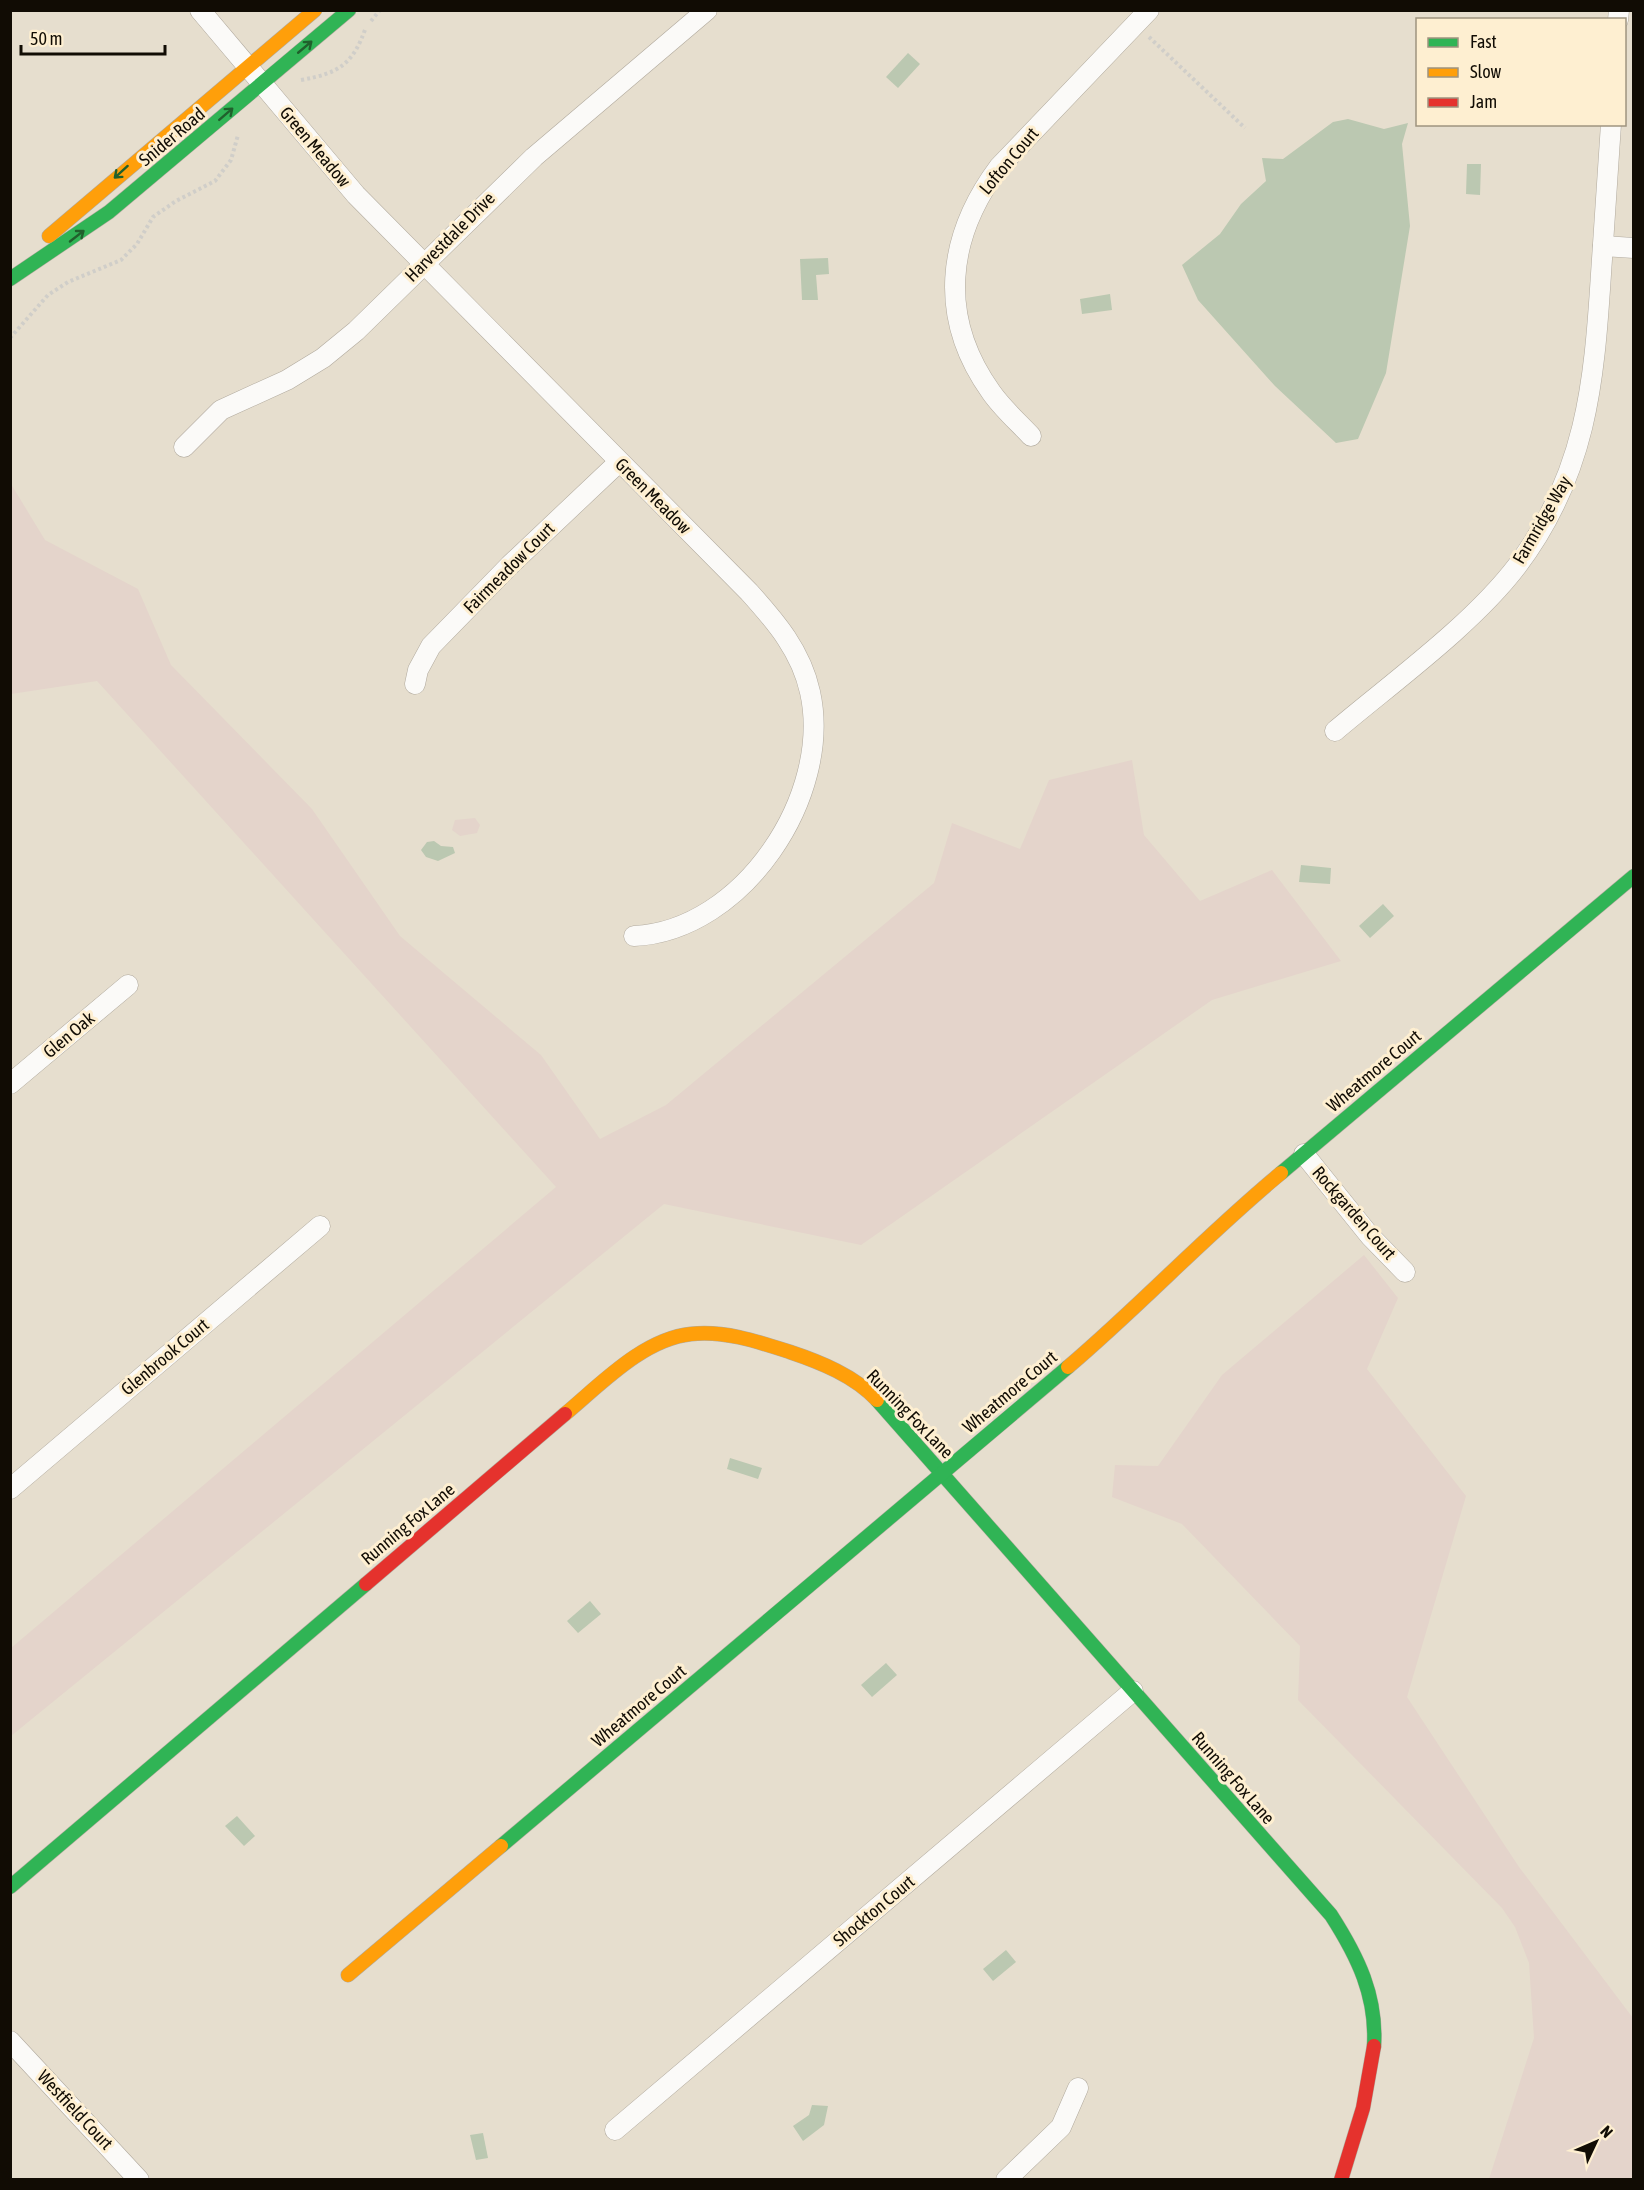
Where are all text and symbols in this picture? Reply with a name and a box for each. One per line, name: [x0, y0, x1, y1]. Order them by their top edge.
scale bar: [21, 18, 165, 56]
legend: [1416, 18, 1626, 126]
text: 50 m: [30, 28, 62, 49]
text: Fast: [1470, 31, 1497, 52]
one-way arrow: [297, 40, 312, 54]
text: Slow: [1470, 61, 1501, 82]
text: Jam: [1470, 91, 1497, 112]
street label: Green Meadow: [276, 102, 355, 191]
street label: Snider Road: [135, 103, 209, 170]
one-way arrow: [219, 107, 234, 121]
street label: Lofton Court: [975, 123, 1043, 198]
one-way arrow: [114, 165, 129, 179]
street label: Harvestdale Drive: [401, 188, 499, 286]
one-way arrow: [69, 230, 85, 243]
street label: Green Meadow: [611, 453, 696, 538]
street label: Farmridge Way: [1508, 472, 1575, 567]
street label: Fairmeadow Court: [459, 518, 558, 617]
street label: Glen Oak: [39, 1007, 99, 1062]
street label: Wheatmore Court: [1322, 1025, 1425, 1116]
street label: Rockgarden Court: [1308, 1162, 1401, 1264]
street label: Glenbrook Court: [117, 1314, 213, 1399]
street label: Wheatmore Court: [958, 1346, 1061, 1437]
street label: Running Fox Lane: [863, 1365, 958, 1462]
street label: Running Fox Lane: [357, 1478, 459, 1569]
street label: Wheatmore Court: [587, 1660, 690, 1751]
street label: Running Fox Lane: [1188, 1727, 1279, 1828]
street label: Shockton Court: [829, 1871, 919, 1951]
street label: Westfield Court: [33, 2066, 117, 2154]
north arrow: [1566, 2112, 1626, 2172]
text: N: [1597, 2122, 1617, 2141]

